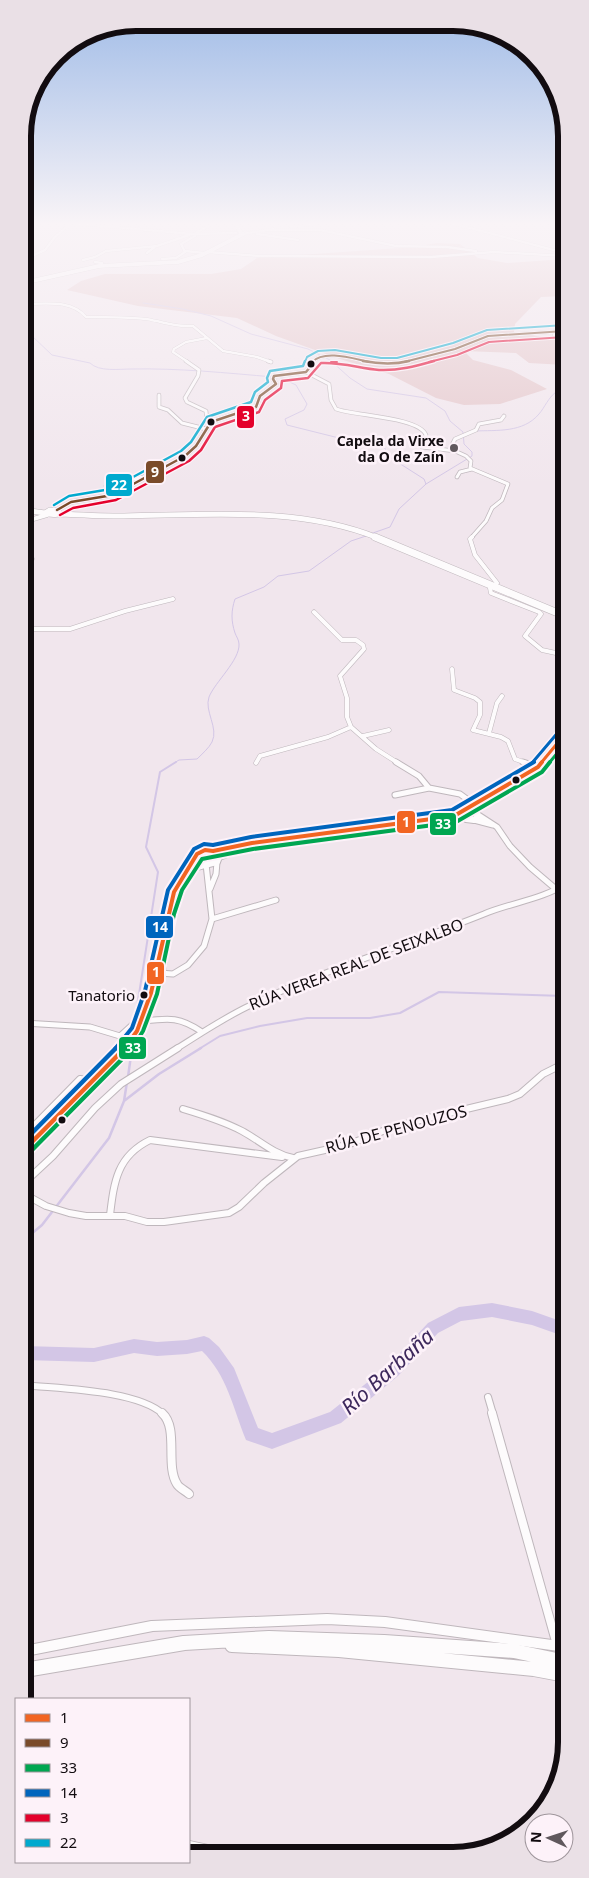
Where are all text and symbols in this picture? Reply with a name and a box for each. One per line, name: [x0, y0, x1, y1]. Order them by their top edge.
unlabelled marker: [306, 359, 316, 369]
line badge: 3: [236, 405, 255, 429]
text: 3: [242, 406, 250, 425]
unlabelled marker: [206, 417, 216, 427]
place label: Capela da Virxe da O de Zaín: [337, 431, 444, 466]
marker: Capela da Virxe da O de Zaín: [448, 442, 460, 454]
unlabelled marker: [177, 453, 187, 463]
line badge: 9: [145, 460, 165, 484]
text: 9: [151, 462, 159, 481]
line badge: 22: [105, 473, 133, 497]
text: 22: [111, 475, 127, 494]
unlabelled marker: [511, 775, 521, 785]
line badge: 1: [396, 810, 416, 834]
text: 1: [402, 812, 410, 831]
line badge: 33: [429, 812, 457, 836]
text: 33: [435, 814, 451, 833]
street label: RÚA VEREA REAL DE SEIXALBO: [246, 913, 466, 1015]
line badge: 14: [145, 915, 174, 939]
text: 14: [152, 917, 168, 936]
line badge: 1: [146, 961, 165, 985]
text: 1: [152, 962, 160, 981]
place label: Tanatorio: [68, 985, 135, 1005]
marker: Tanatorio: [139, 990, 149, 1000]
line badge: 33: [118, 1036, 147, 1060]
text: 33: [125, 1038, 141, 1057]
street label: RÚA DE PENOUZOS: [323, 1099, 469, 1158]
unlabelled marker: [57, 1115, 67, 1125]
water label: Río Barbaña: [335, 1322, 439, 1420]
legend: [15, 1698, 190, 1863]
text: 1: [60, 1707, 69, 1727]
text: 9: [60, 1732, 69, 1752]
text: 33: [60, 1757, 77, 1777]
text: 14: [60, 1782, 78, 1802]
text: 3: [60, 1807, 69, 1827]
north arrow: [524, 1813, 574, 1863]
text: N: [526, 1831, 545, 1843]
text: 22: [60, 1832, 77, 1852]

